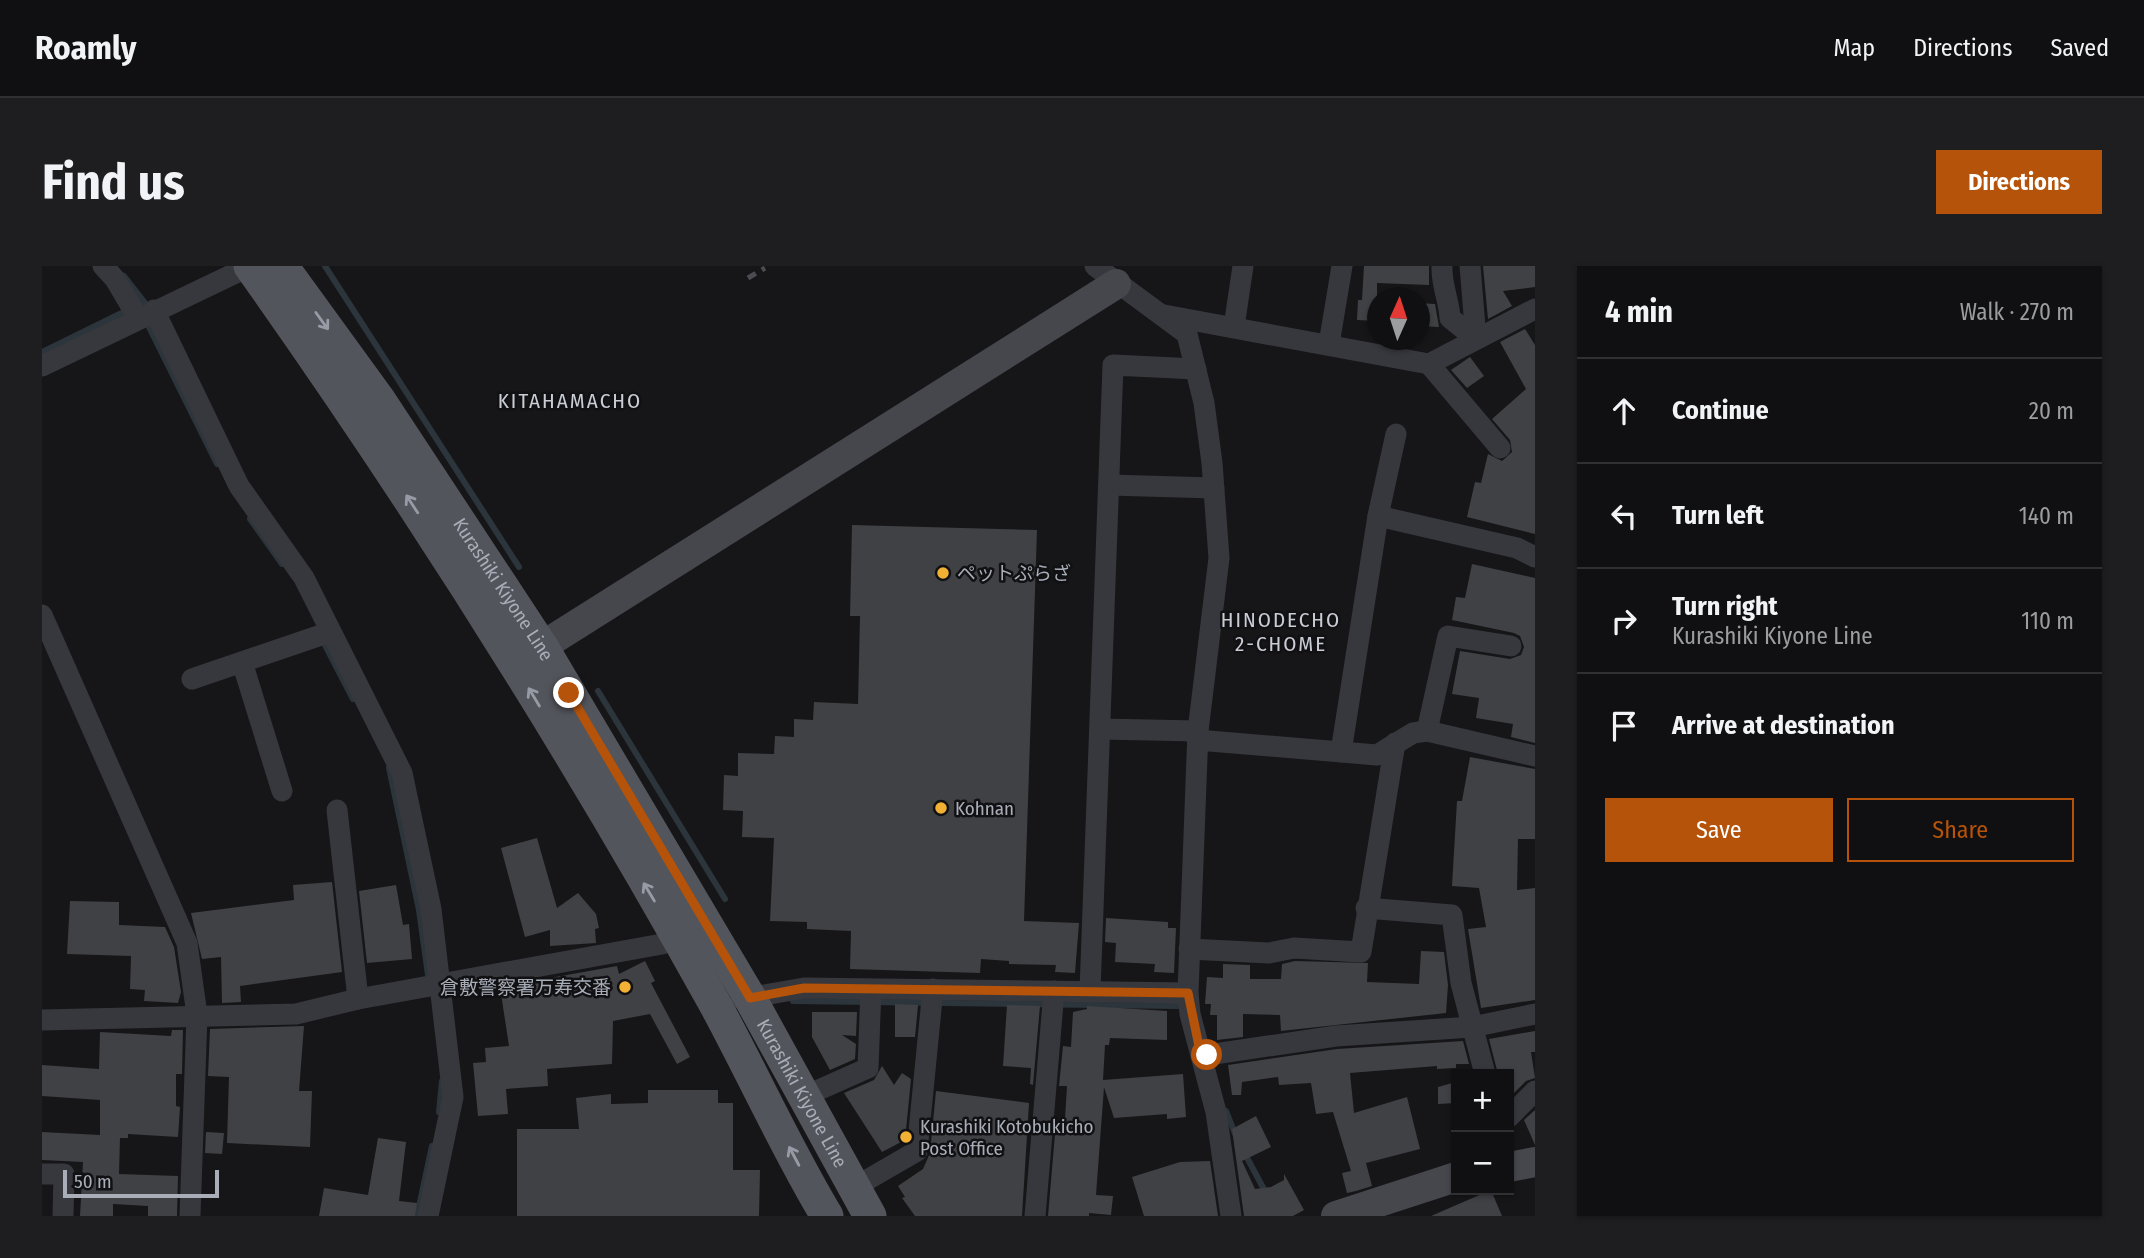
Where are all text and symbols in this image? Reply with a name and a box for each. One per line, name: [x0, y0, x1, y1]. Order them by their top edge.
text: Roamly: [35, 28, 136, 68]
text: Map: [1834, 34, 1875, 62]
text: Directions: [1913, 34, 2012, 62]
text: Saved: [2050, 34, 2109, 62]
button: Directions: [1936, 150, 2102, 214]
text: Find us: [42, 153, 185, 212]
north arrow: [1367, 287, 1430, 350]
text: 4 min: [1605, 294, 1673, 330]
text: Walk · 270 m: [1960, 298, 2074, 326]
one-way arrow: [315, 311, 329, 330]
district label: KITAHAMACHO: [498, 388, 642, 414]
icon: ahead: [1605, 392, 1643, 430]
text: Continue: [1672, 395, 1769, 426]
text: 20 m: [2029, 397, 2074, 425]
one-way arrow: [405, 495, 419, 515]
icon: left: [1605, 497, 1643, 535]
text: Turn left: [1672, 500, 1764, 531]
text: 140 m: [2019, 502, 2074, 530]
street label: Kurashiki Kiyone Line: [448, 514, 558, 665]
place label: ペットぷらざ: [957, 562, 1071, 585]
marker: ペットぷらざ: [935, 565, 951, 581]
text: Turn right: [1672, 591, 1778, 622]
icon: right: [1605, 602, 1643, 640]
district label: HINODECHO 2-CHOME: [1221, 607, 1341, 657]
text: 110 m: [2021, 607, 2074, 635]
text: Kurashiki Kiyone Line: [1672, 622, 1873, 650]
route end: [553, 677, 584, 708]
one-way arrow: [526, 687, 540, 707]
icon: arrive: [1605, 707, 1643, 745]
text: Arrive at destination: [1672, 710, 1895, 741]
place label: Kohnan: [955, 797, 1014, 820]
button: Save: [1605, 798, 1833, 862]
button: Share: [1847, 798, 2074, 862]
marker: Kohnan: [933, 800, 949, 816]
one-way arrow: [642, 883, 656, 903]
place label: 倉敷警察署万寿交番: [440, 976, 611, 999]
marker: 倉敷警察署万寿交番: [617, 979, 633, 995]
street label: Kurashiki Kiyone Line: [752, 1015, 852, 1172]
route start: [1191, 1039, 1222, 1070]
map controls: [1451, 1069, 1514, 1195]
button: +: [1451, 1069, 1514, 1132]
place label: Kurashiki Kotobukicho Post Office: [920, 1115, 1094, 1160]
marker: Kurashiki Kotobukicho Post Office: [898, 1129, 914, 1145]
button: −: [1451, 1132, 1514, 1195]
one-way arrow: [787, 1146, 801, 1167]
scale bar: [63, 1167, 219, 1199]
text: 50 m: [74, 1170, 112, 1193]

